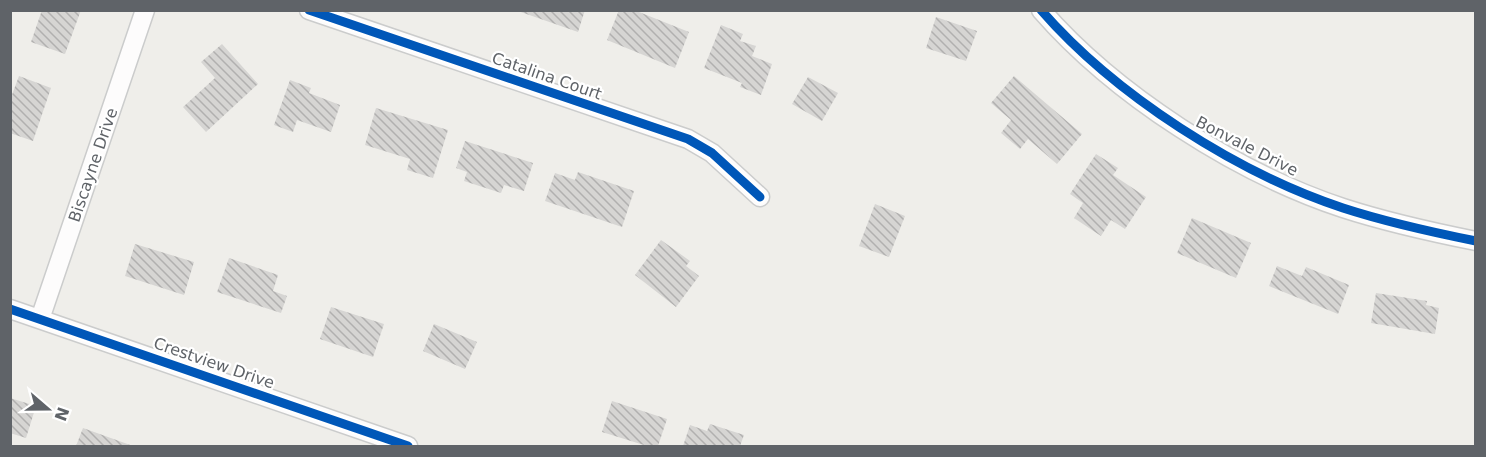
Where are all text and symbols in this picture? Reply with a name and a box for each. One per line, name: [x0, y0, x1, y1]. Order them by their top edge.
street label: Catalina Court: [490, 48, 604, 104]
street label: Biscayne Drive: [65, 105, 121, 225]
street label: Bonvale Drive: [1193, 112, 1301, 180]
street label: Crestview Drive: [151, 333, 277, 393]
north arrow: [18, 379, 78, 439]
text: N: [50, 404, 73, 424]

